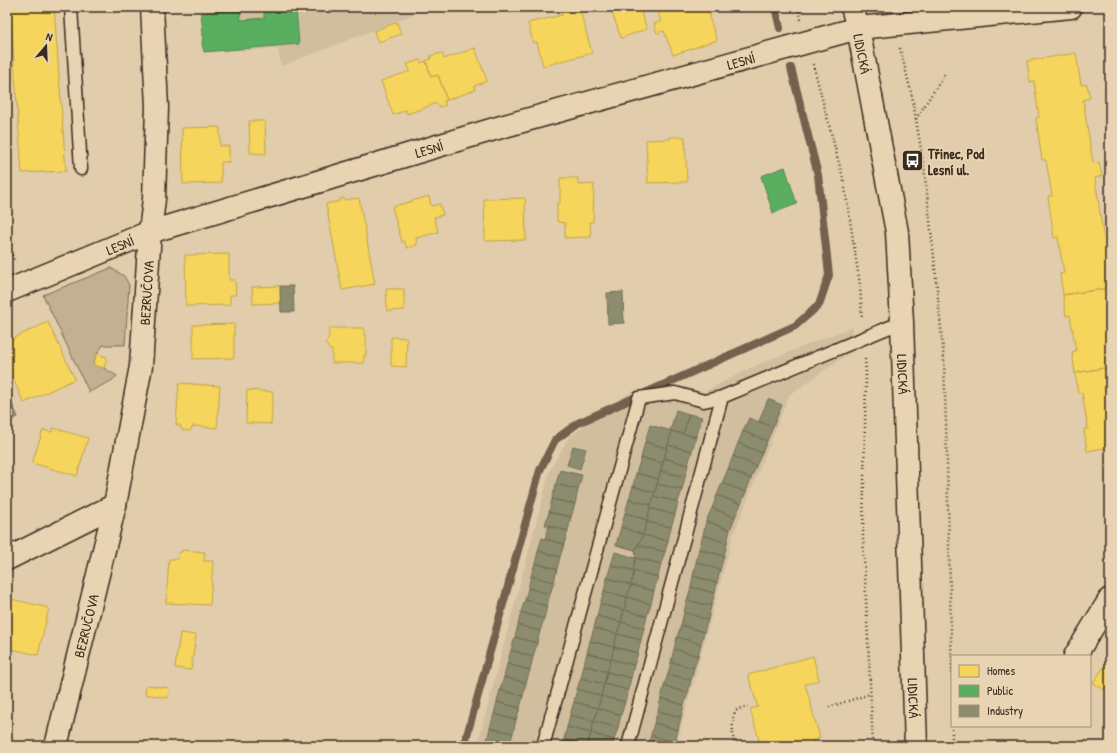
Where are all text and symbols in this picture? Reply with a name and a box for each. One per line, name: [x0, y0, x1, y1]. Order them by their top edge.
north arrow: [26, 26, 66, 66]
text: N: [44, 29, 54, 44]
street label: LIDICKÁ: [850, 32, 876, 75]
street label: LESNÍ: [725, 48, 757, 73]
street label: LESNÍ: [413, 135, 446, 162]
place label: Třinec, Pod Lesní ul.: [927, 144, 985, 179]
bus stop icon: Třinec, Pod Lesní ul.: [900, 148, 926, 174]
street label: LESNÍ: [103, 230, 137, 259]
street label: BEZRUČOVA: [134, 260, 158, 326]
street label: LIDICKÁ: [894, 354, 914, 395]
street label: BEZRUČOVA: [69, 592, 102, 659]
legend: [951, 655, 1091, 727]
text: Homes: [987, 662, 1015, 679]
street label: LIDICKÁ: [904, 678, 925, 719]
text: Public: [987, 682, 1013, 699]
text: Industry: [987, 702, 1023, 719]

